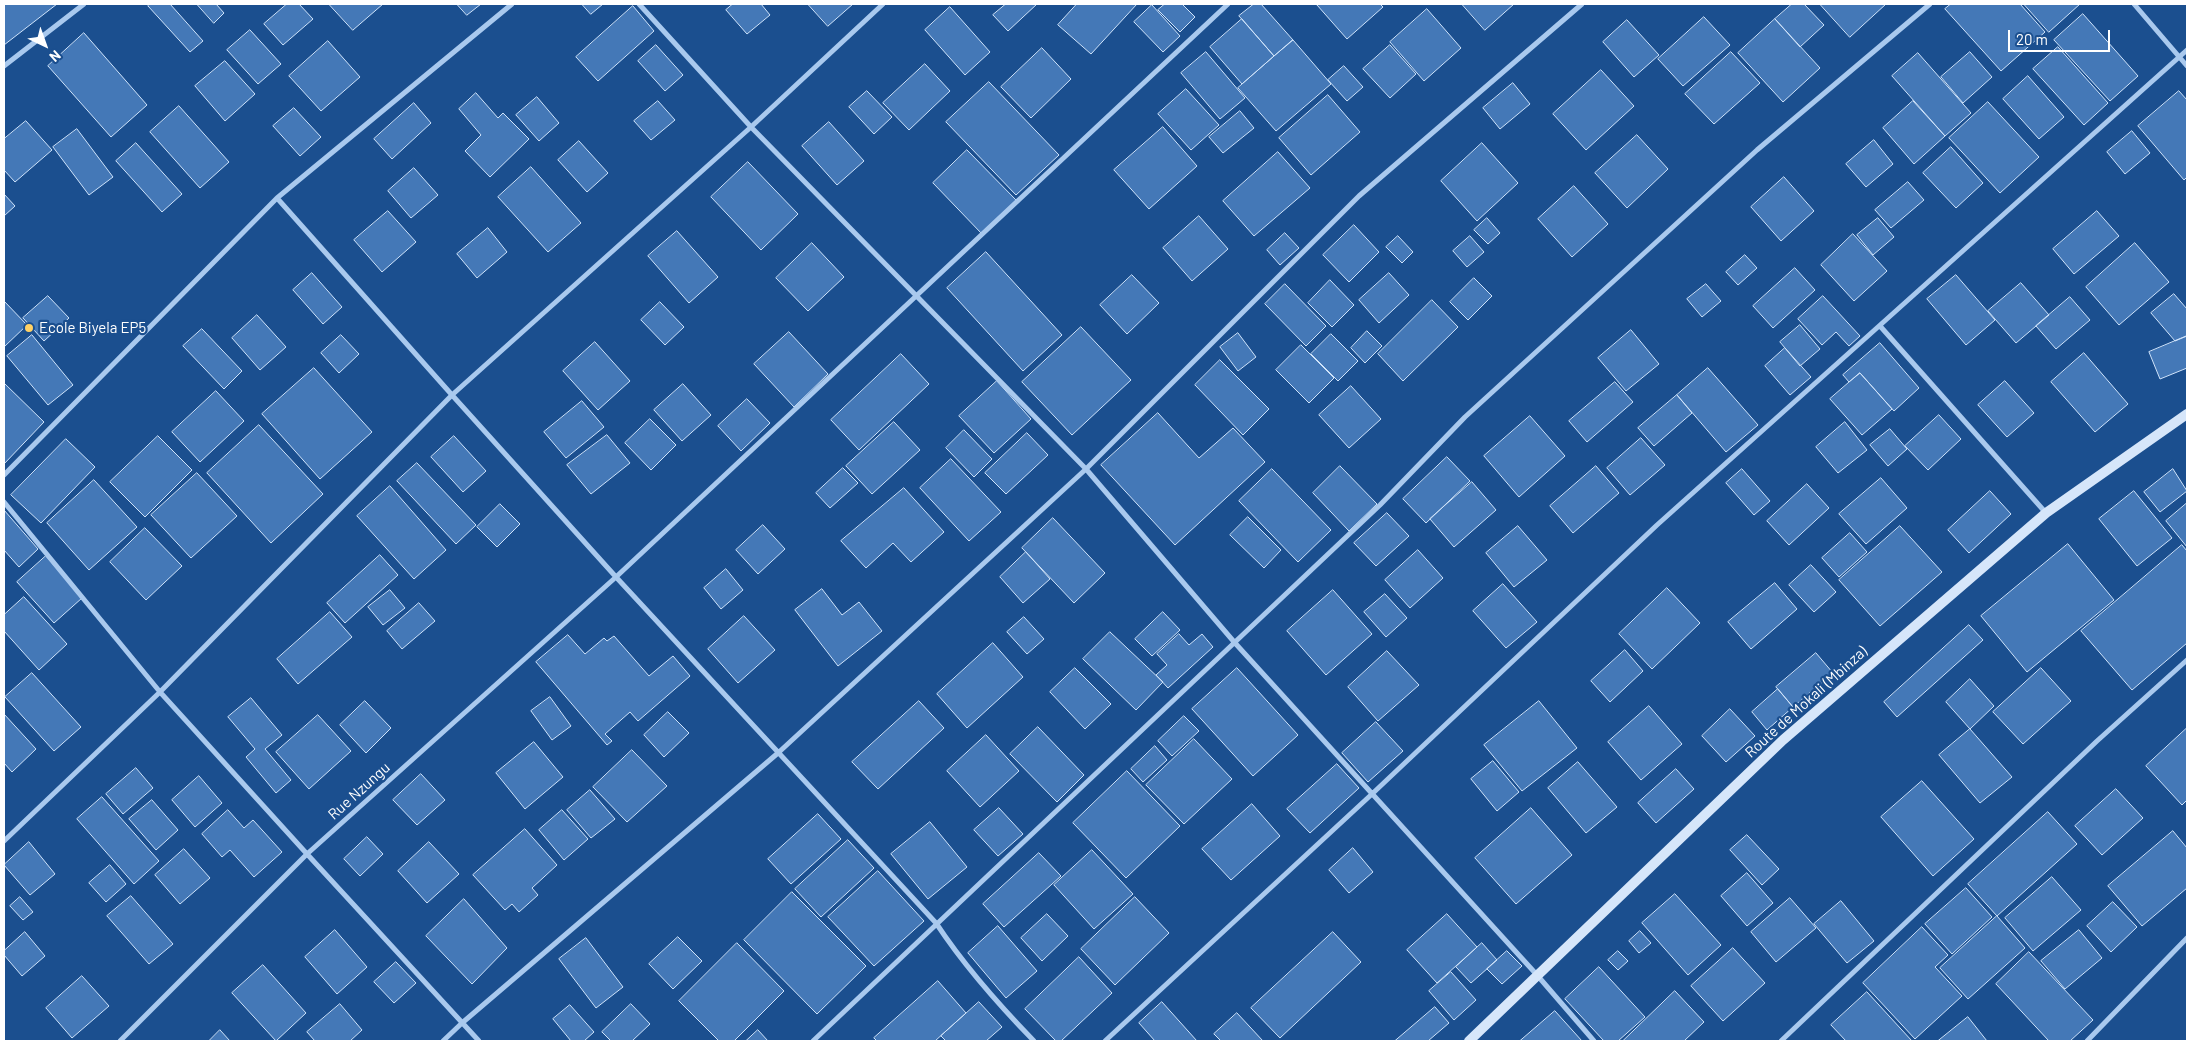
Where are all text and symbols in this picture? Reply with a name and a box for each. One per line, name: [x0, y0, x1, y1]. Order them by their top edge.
north arrow: [20, 20, 70, 70]
scale bar: [2011, 20, 2114, 52]
text: 20 m: [2016, 30, 2048, 48]
text: N: [46, 47, 65, 66]
place label: Ecole Biyela EP5: [39, 319, 146, 337]
marker: Ecole Biyela EP5: [23, 322, 35, 334]
street label: Route de Mokali (Mbinza): [1741, 642, 1871, 762]
street label: Rue Nzungu: [324, 758, 394, 824]

